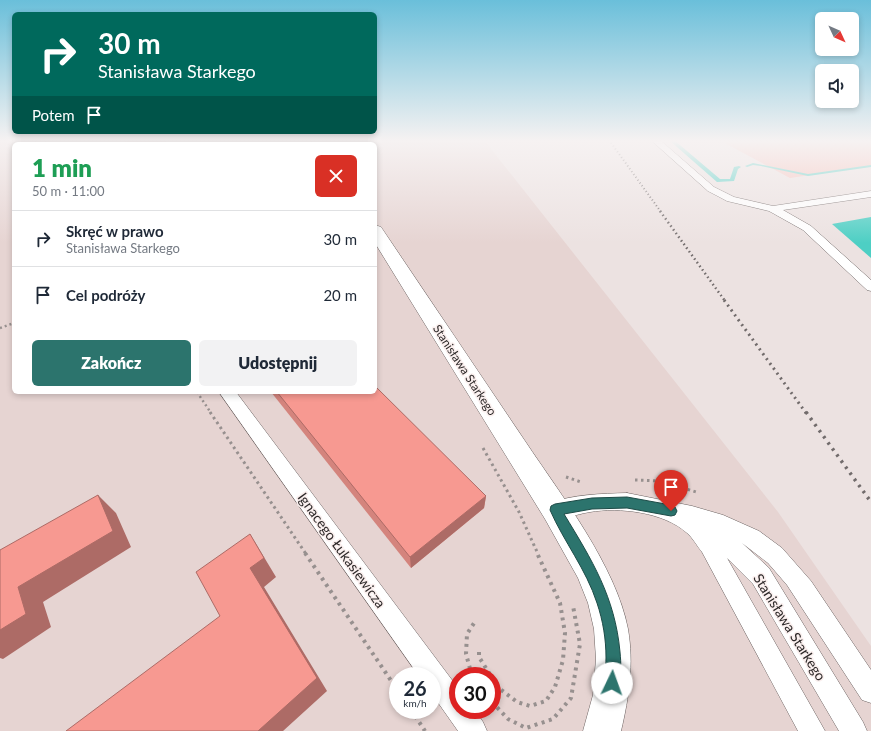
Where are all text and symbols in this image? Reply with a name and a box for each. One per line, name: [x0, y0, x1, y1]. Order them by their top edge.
north arrow: [815, 12, 859, 56]
map controls: [815, 12, 859, 108]
text: 30 m: [98, 26, 161, 60]
icon: right: [32, 28, 84, 80]
text: Stanisława Starkego: [98, 60, 256, 82]
button: sound: [815, 64, 859, 108]
icon: arrive: [83, 104, 105, 126]
text: Potem: [32, 106, 75, 124]
text: 1 min: [32, 153, 92, 182]
button: close: [315, 155, 357, 197]
text: 50 m · 11:00: [32, 183, 105, 199]
text: Skręć w prawo: [66, 222, 164, 240]
icon: right: [32, 228, 54, 250]
text: 30 m: [323, 230, 357, 248]
text: Stanisława Starkego: [66, 240, 180, 256]
icon: arrive: [32, 284, 54, 306]
text: Cel podróży: [66, 286, 145, 304]
text: 20 m: [323, 286, 357, 304]
street label: Stanisława Starkego: [430, 322, 500, 418]
button: Zakończ: [32, 340, 191, 386]
button: Udostępnij: [199, 340, 357, 386]
pin: [654, 470, 688, 511]
icon: arrive: [660, 476, 682, 498]
street label: Ignacego Łukasiewicza: [295, 489, 390, 611]
street label: Stanisława Starkego: [750, 570, 830, 684]
position arrow: [591, 662, 633, 704]
speed limit sign: 30: [449, 667, 501, 719]
text: 26: [403, 676, 427, 700]
text: km/h: [403, 697, 427, 709]

